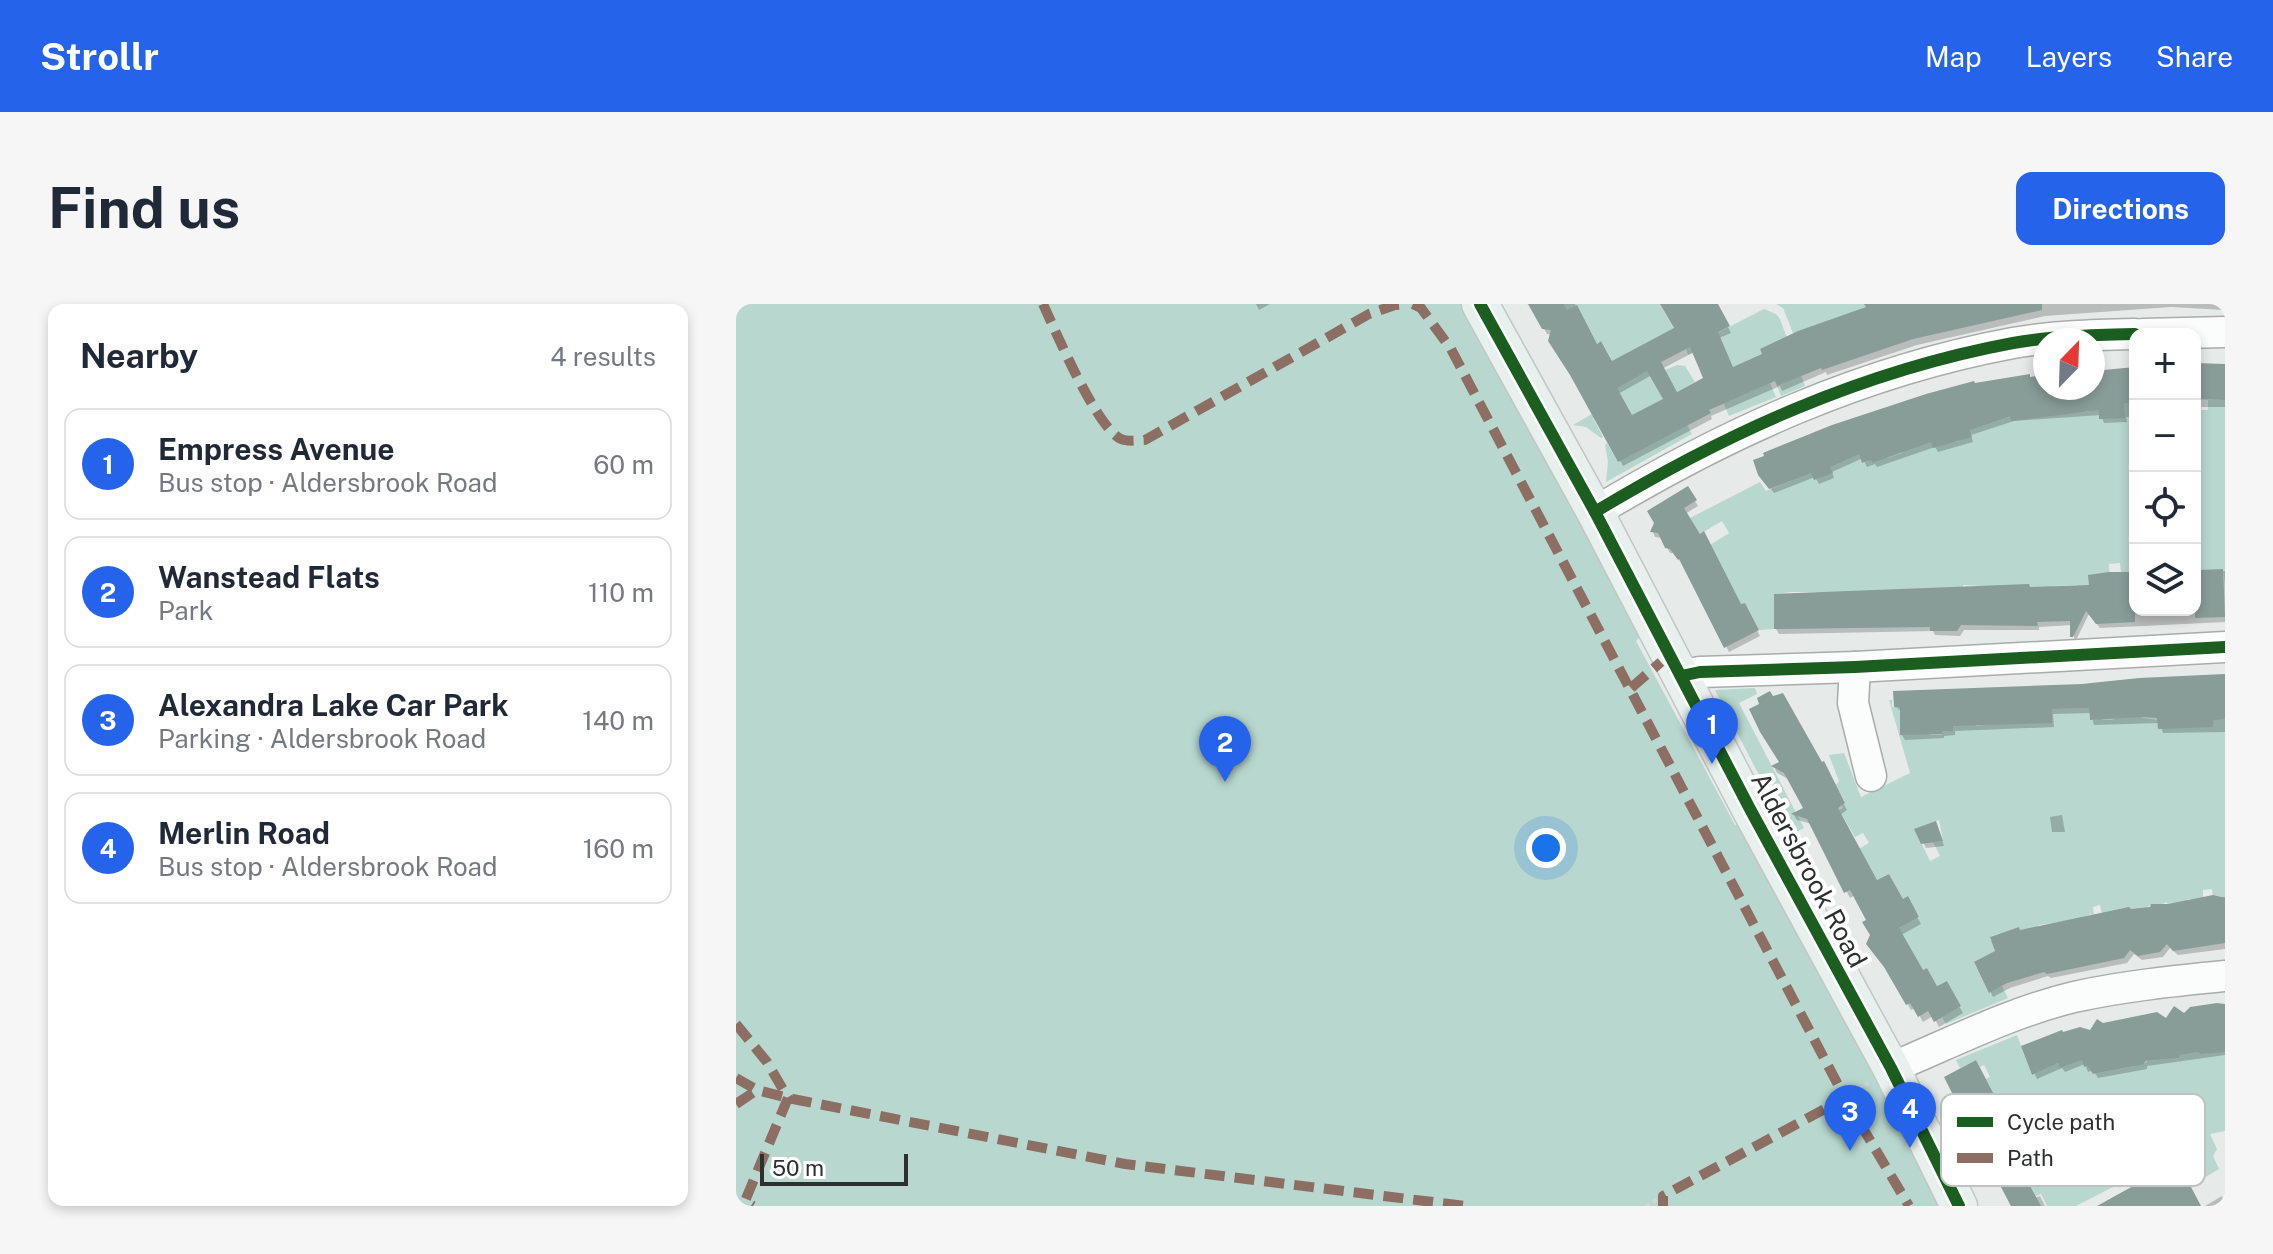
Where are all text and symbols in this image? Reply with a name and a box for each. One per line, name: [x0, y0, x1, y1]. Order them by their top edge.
text: Strollr: [40, 34, 159, 79]
text: Map: [1925, 40, 1982, 73]
text: Layers: [2026, 40, 2112, 73]
text: Share: [2156, 40, 2233, 73]
button: Directions: [2016, 172, 2225, 245]
text: Find us: [48, 175, 240, 241]
north arrow: [2033, 328, 2105, 400]
map controls: [2129, 328, 2201, 616]
button: +: [2129, 328, 2201, 400]
text: Nearby: [80, 336, 198, 376]
text: 4 results: [550, 341, 656, 372]
button: −: [2129, 400, 2201, 472]
text: Empress Avenue: [158, 431, 395, 467]
text: 1: [102, 449, 114, 480]
text: 60 m: [593, 449, 654, 480]
text: Bus stop · Aldersbrook Road: [158, 467, 498, 498]
button: locate: [2129, 472, 2201, 544]
button: layers: [2129, 544, 2201, 616]
text: Wanstead Flats: [158, 559, 380, 595]
text: 2: [100, 577, 116, 608]
text: 110 m: [588, 577, 654, 608]
text: Park: [158, 595, 213, 626]
text: Alexandra Lake Car Park: [158, 687, 509, 723]
pin: 1: [1686, 698, 1738, 764]
text: 3: [99, 705, 117, 736]
text: 140 m: [582, 705, 654, 736]
pin: 2: [1199, 716, 1251, 782]
text: Parking · Aldersbrook Road: [158, 723, 486, 754]
street label: Aldersbrook Road: [1745, 767, 1874, 973]
text: Merlin Road: [158, 815, 330, 851]
your location: [1526, 828, 1566, 868]
text: 4: [99, 833, 117, 864]
text: 160 m: [583, 833, 654, 864]
text: Bus stop · Aldersbrook Road: [158, 851, 498, 882]
pin: 4: [1884, 1082, 1936, 1148]
pin: 3: [1824, 1085, 1876, 1151]
legend: [1941, 1094, 2205, 1186]
text: Cycle path: [2007, 1109, 2115, 1135]
text: Path: [2007, 1145, 2054, 1171]
scale bar: [760, 1150, 908, 1186]
text: 50 m: [772, 1155, 824, 1181]

